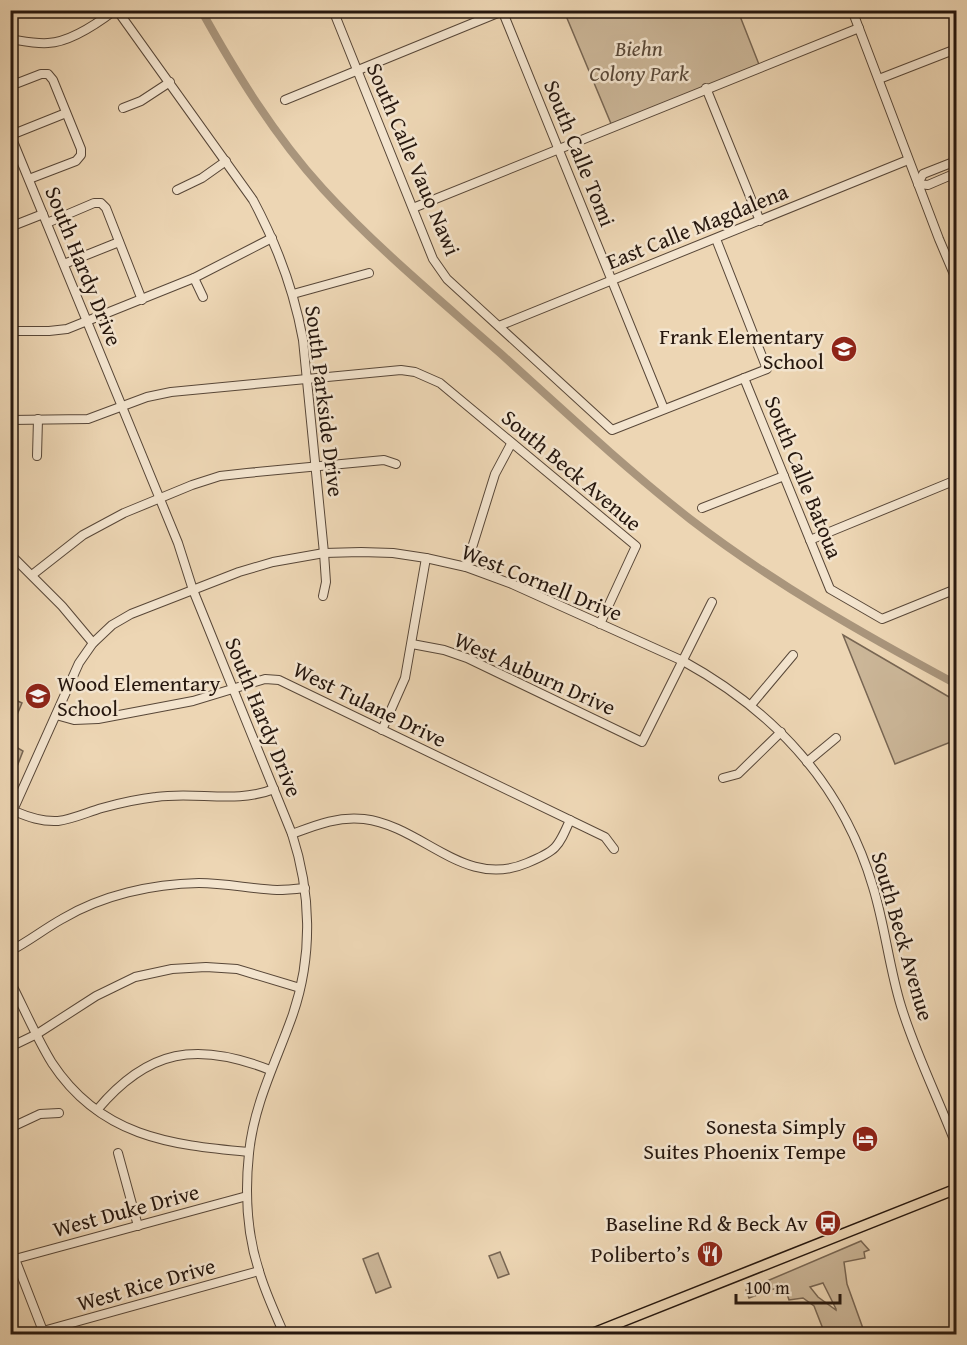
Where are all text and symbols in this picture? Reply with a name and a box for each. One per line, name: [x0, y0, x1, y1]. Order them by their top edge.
park label: Biehn Colony Park: [589, 32, 690, 89]
street label: South Calle Vauo Nawi: [359, 58, 469, 260]
street label: South Calle Tomi: [536, 75, 624, 231]
street label: East Calle Magdalena: [601, 175, 793, 277]
street label: South Hardy Drive: [37, 181, 131, 351]
street label: South Parkside Drive: [297, 304, 353, 498]
place label: Frank Elementary School: [659, 320, 824, 377]
school or university icon: Frank Elementary School: [829, 334, 859, 364]
street label: South Calle Batoua: [757, 391, 851, 564]
street label: South Beck Avenue: [495, 402, 649, 538]
street label: West Cornell Drive: [457, 535, 627, 629]
street label: West Auburn Drive: [449, 623, 621, 723]
street label: South Hardy Drive: [217, 632, 311, 802]
street label: West Tulane Drive: [288, 653, 452, 755]
place label: Wood Elementary School: [57, 667, 220, 724]
school or university icon: Wood Elementary School: [23, 681, 53, 711]
street label: South Beck Avenue: [864, 848, 942, 1024]
place label: Sonesta Simply Suites Phoenix Tempe: [643, 1110, 846, 1167]
hotel icon: Sonesta Simply Suites Phoenix Tempe: [850, 1124, 880, 1154]
street label: West Duke Drive: [49, 1175, 203, 1245]
place label: Baseline Rd & Beck Av: [606, 1207, 808, 1239]
bus stop icon: Baseline Rd & Beck Av: [813, 1208, 843, 1238]
place label: Poliberto’s: [591, 1238, 690, 1270]
restaurant icon: Poliberto’s: [695, 1239, 725, 1269]
street label: West Rice Drive: [73, 1249, 219, 1319]
scale bar: [736, 1267, 840, 1305]
text: 100 m: [745, 1274, 790, 1301]

